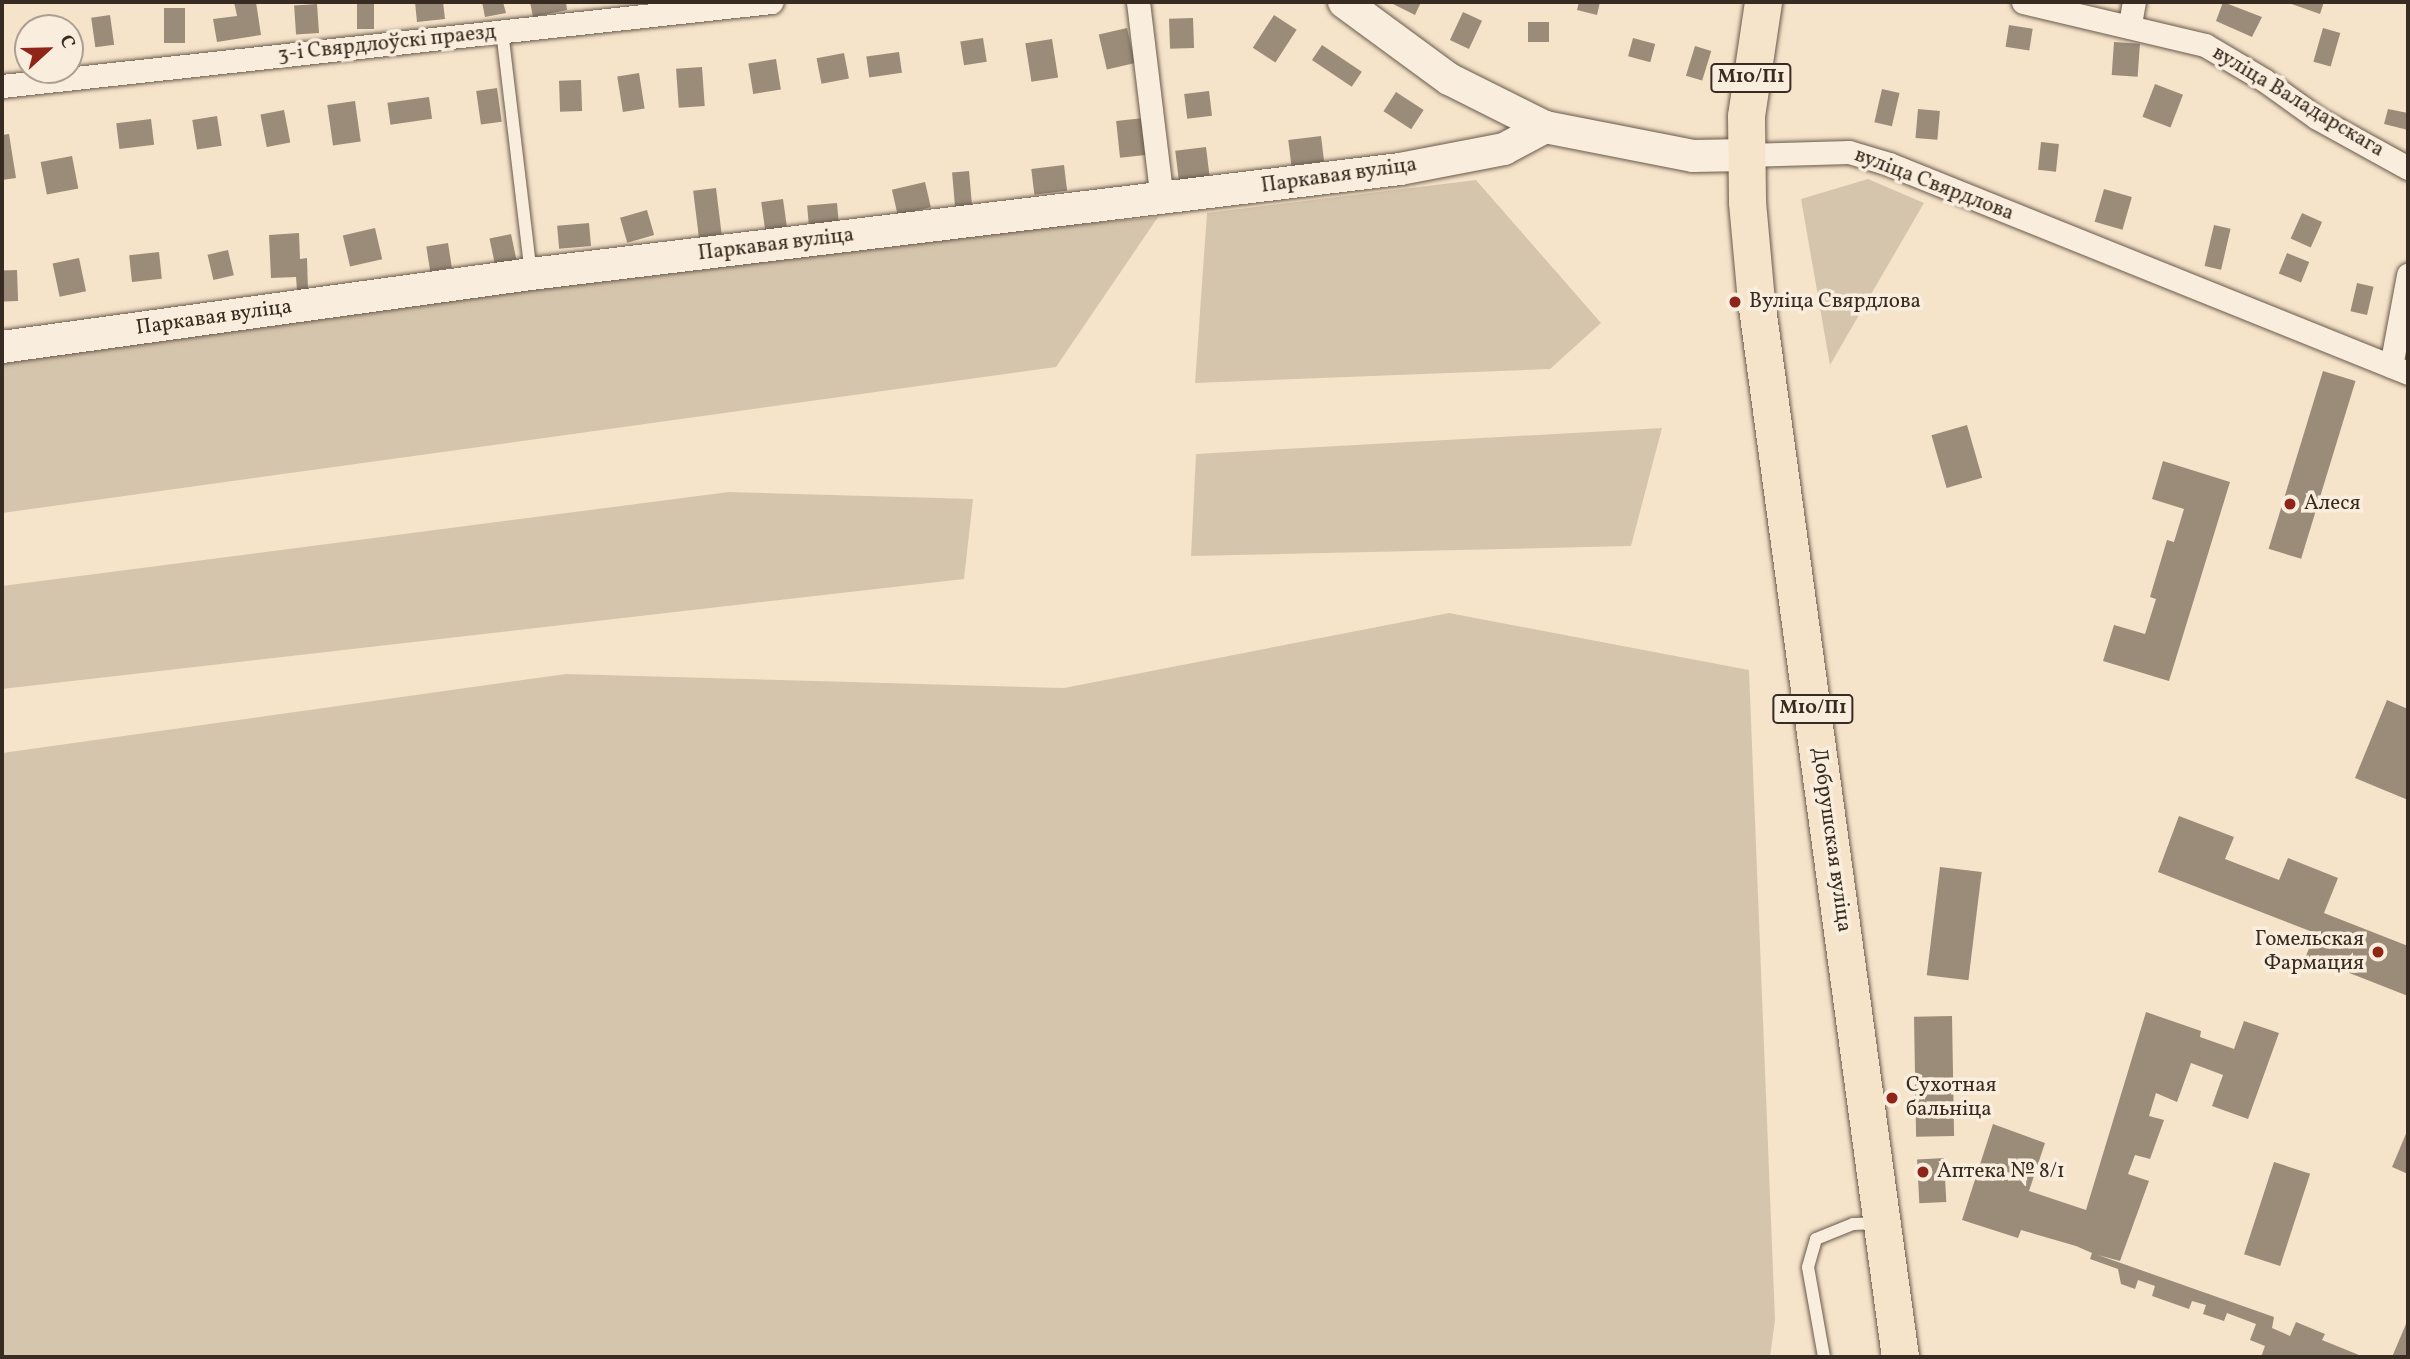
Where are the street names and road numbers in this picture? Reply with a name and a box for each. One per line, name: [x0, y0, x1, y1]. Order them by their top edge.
street label: 3-і Свярдлоўскі праезд: [277, 20, 497, 68]
street label: вуліца Валадарскага: [2208, 41, 2388, 163]
road number: М10/П1: [1709, 62, 1793, 94]
street label: вуліца Свярдлова: [1851, 143, 2017, 227]
street label: Паркавая вуліца: [1259, 153, 1419, 199]
street label: Паркавая вуліца: [696, 223, 856, 267]
street label: Паркавая вуліца: [134, 295, 294, 341]
road number: М10/П1: [1771, 694, 1855, 724]
street label: Добрушская вуліца: [1806, 746, 1856, 934]

